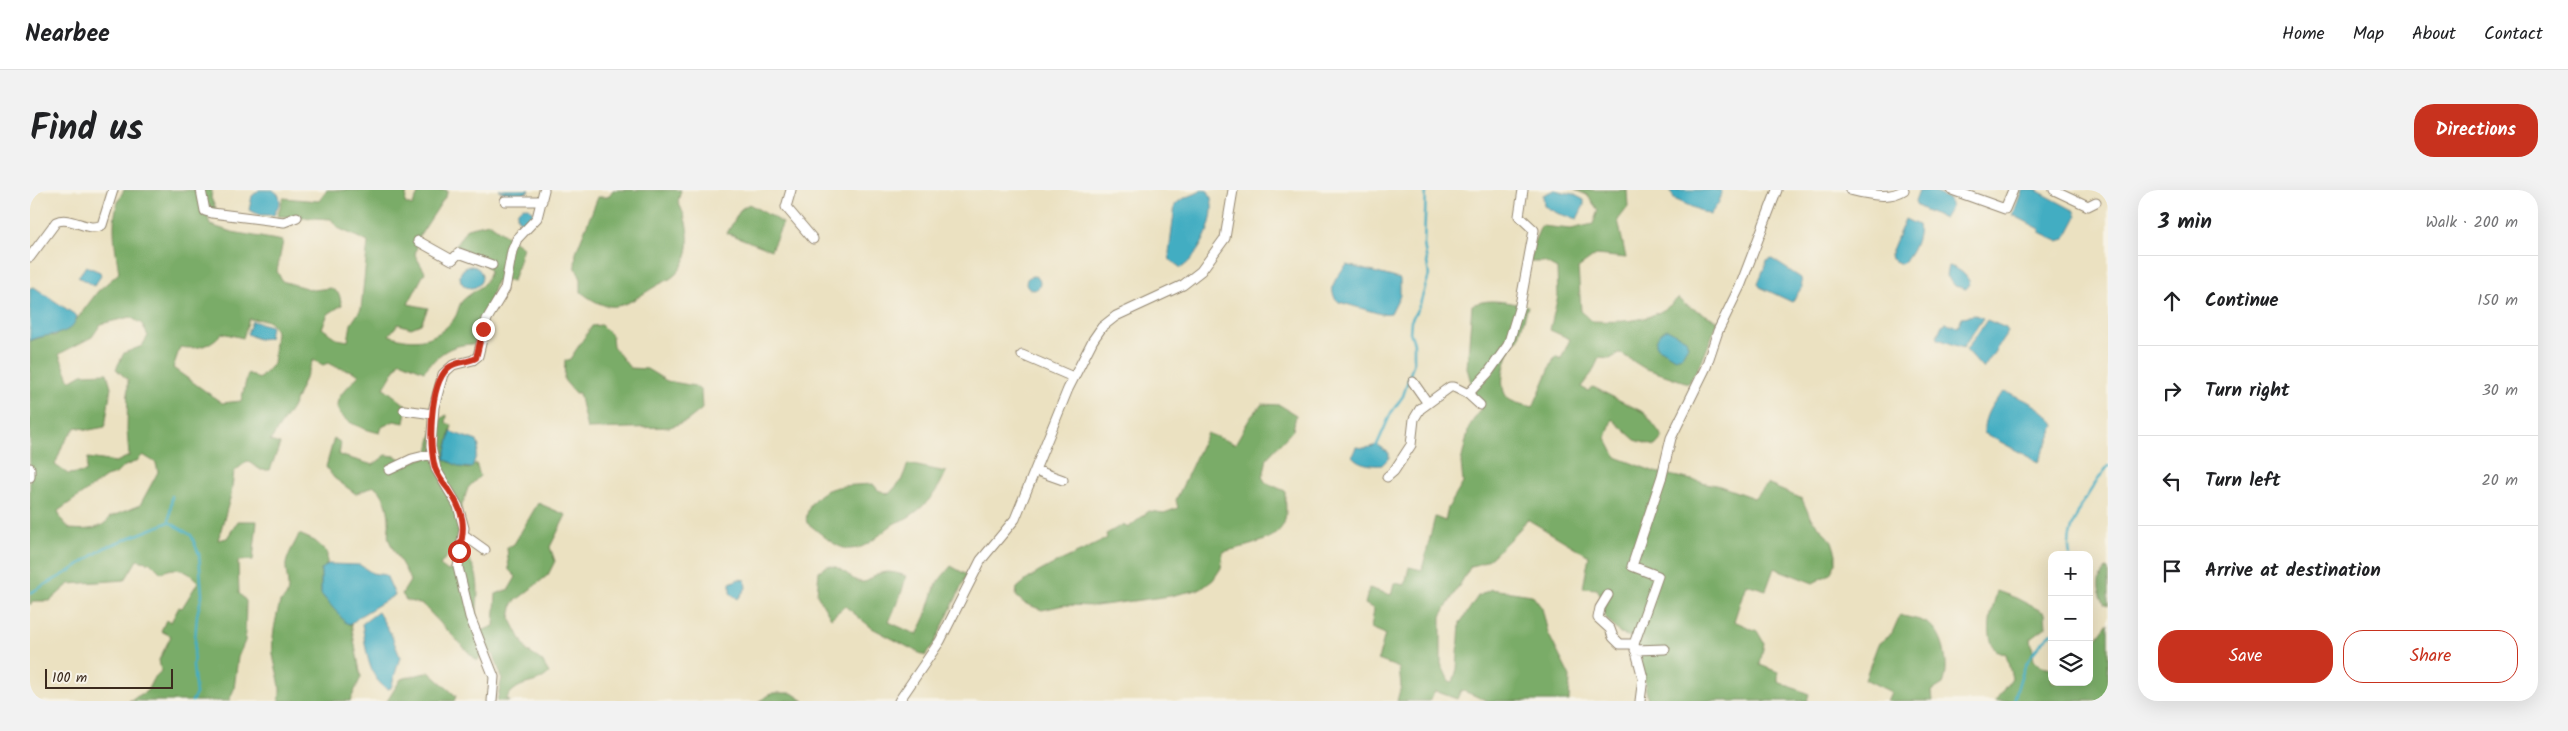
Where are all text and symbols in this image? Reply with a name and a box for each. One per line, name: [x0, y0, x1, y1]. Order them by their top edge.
text: Nearbee: [25, 15, 110, 54]
text: Home: [2282, 20, 2325, 49]
text: Map: [2353, 20, 2384, 49]
text: About: [2412, 20, 2456, 49]
text: Contact: [2484, 20, 2543, 49]
text: Find us: [30, 102, 143, 158]
button: Directions: [2414, 104, 2538, 157]
text: 3 min: [2158, 206, 2212, 239]
text: Walk · 200 m: [2425, 210, 2518, 235]
text: Continue: [2205, 286, 2278, 316]
icon: ahead: [2158, 287, 2186, 315]
text: 150 m: [2477, 288, 2518, 313]
route end: [472, 318, 495, 341]
text: Turn right: [2205, 376, 2290, 406]
icon: right: [2158, 377, 2186, 405]
text: 30 m: [2482, 378, 2518, 403]
text: Turn left: [2205, 466, 2280, 496]
icon: left: [2158, 467, 2186, 495]
text: 20 m: [2482, 468, 2518, 493]
route start: [448, 540, 471, 563]
map controls: [2048, 551, 2093, 686]
button: +: [2048, 551, 2093, 596]
text: Arrive at destination: [2205, 556, 2381, 586]
icon: arrive: [2158, 557, 2186, 585]
button: −: [2048, 596, 2093, 641]
button: Save: [2158, 630, 2333, 683]
button: Share: [2343, 630, 2518, 683]
button: layers: [2048, 641, 2093, 686]
scale bar: [45, 666, 172, 689]
text: 100 m: [52, 667, 87, 689]

